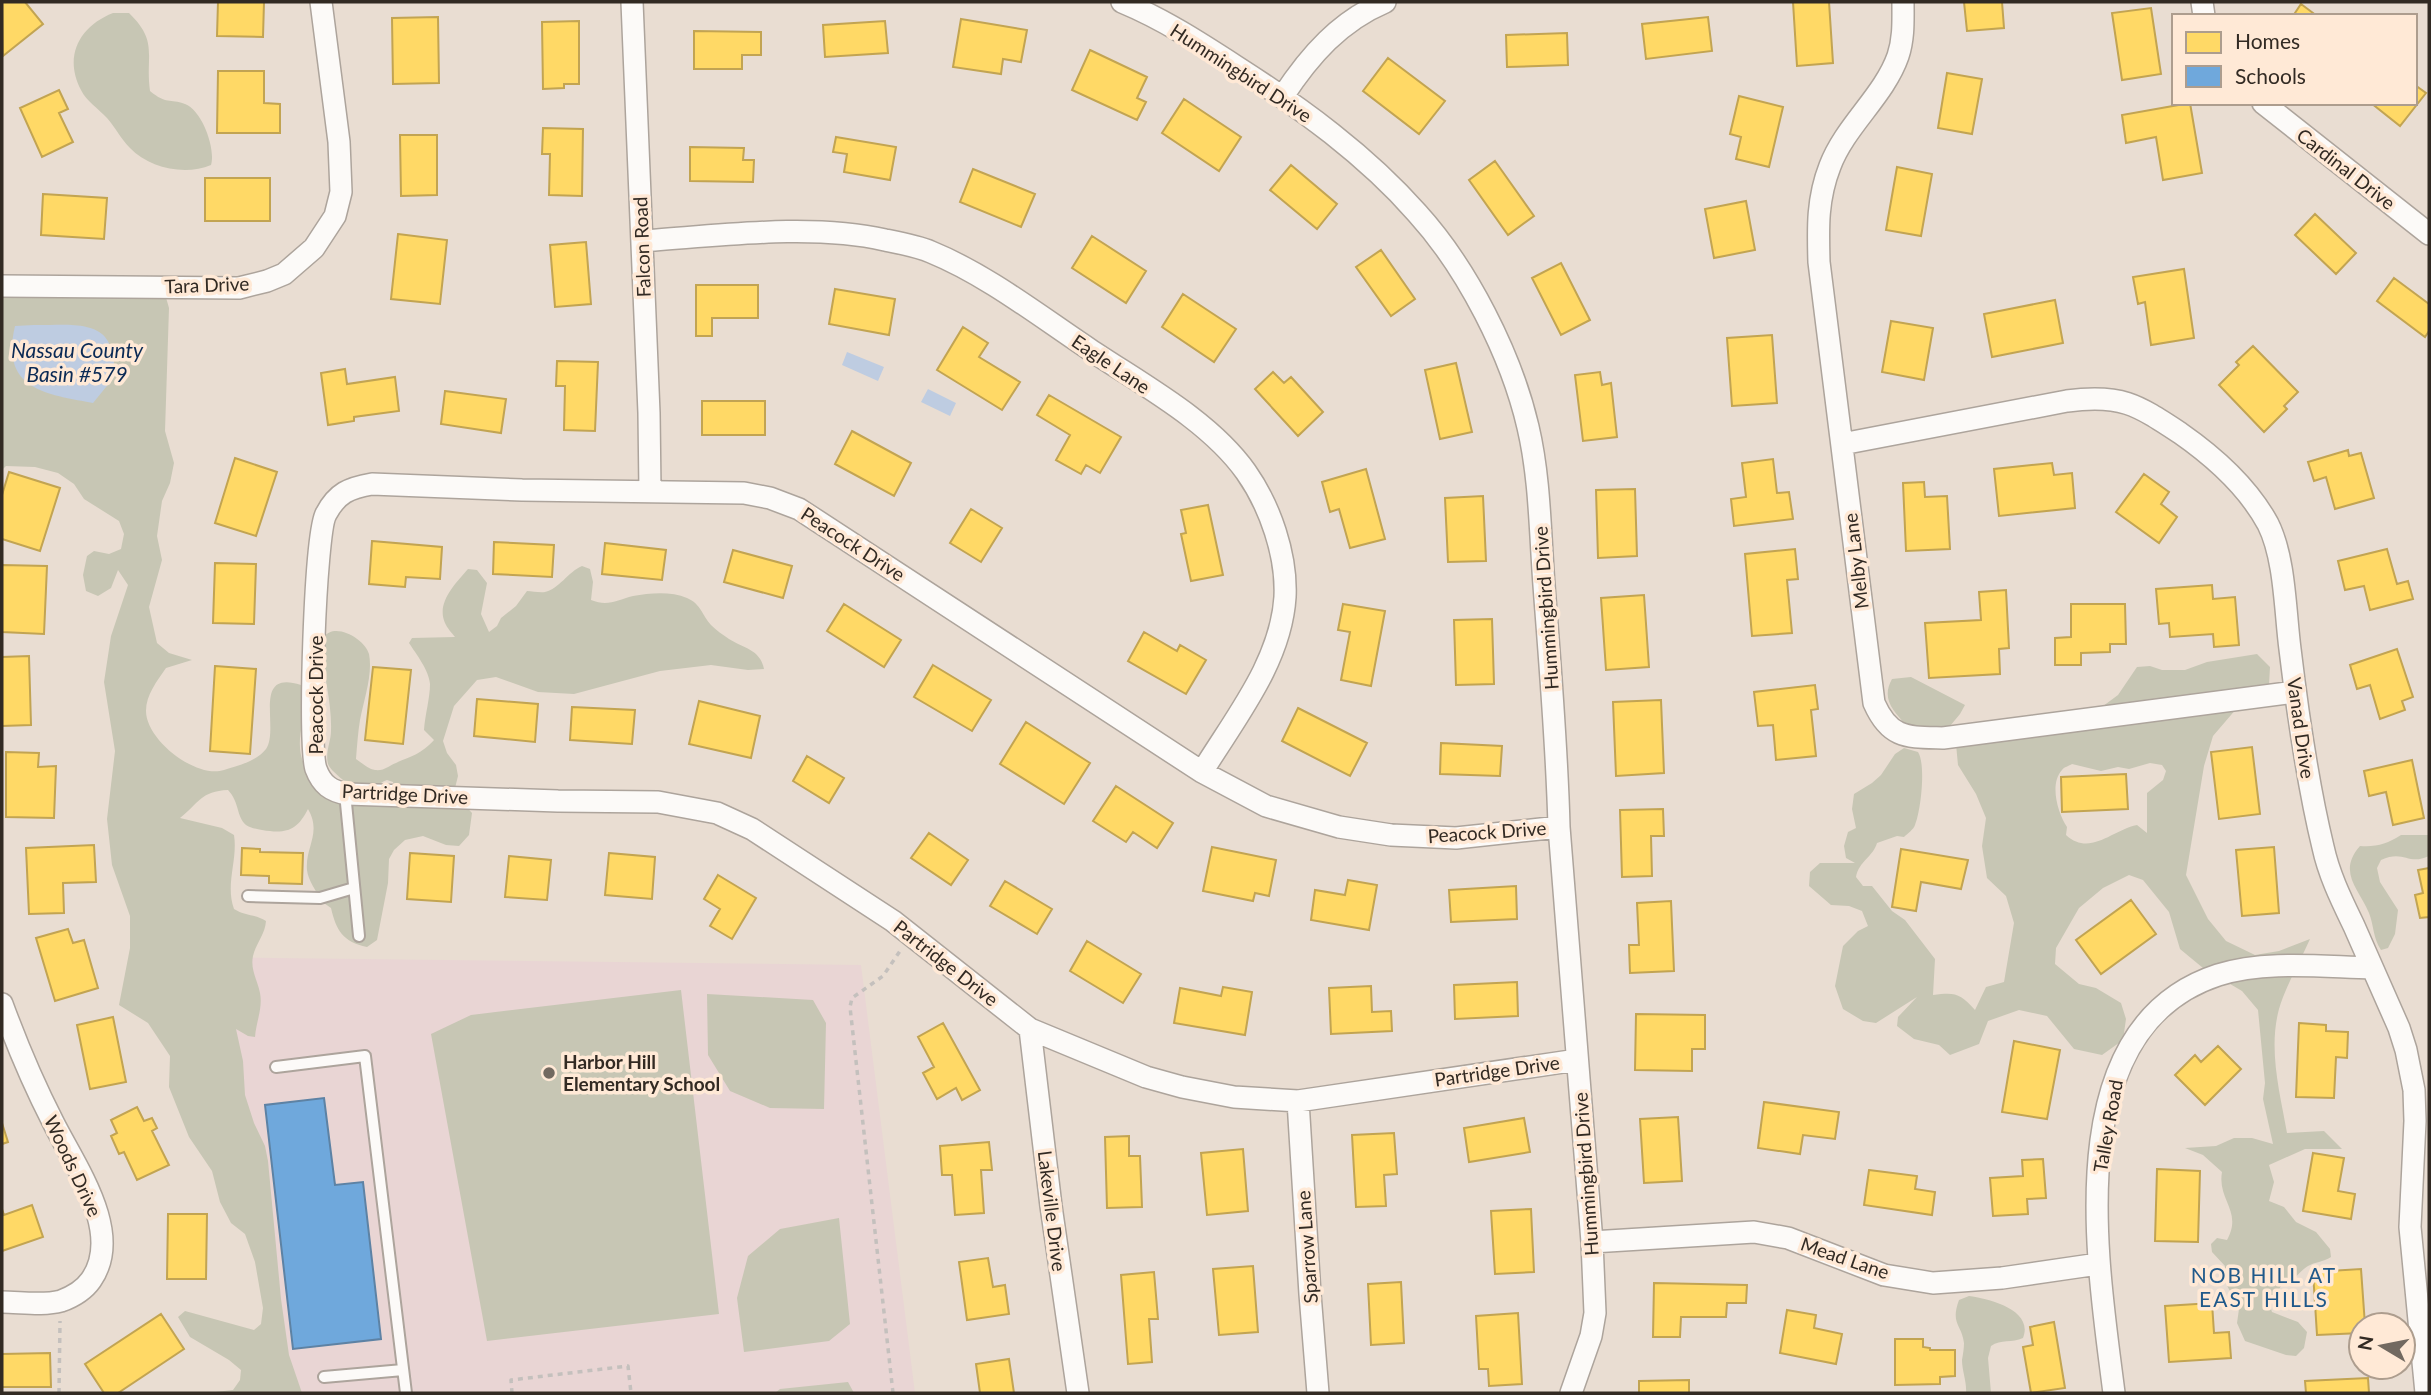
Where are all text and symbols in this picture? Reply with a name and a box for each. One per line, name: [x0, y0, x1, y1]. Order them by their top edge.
legend: [2172, 14, 2417, 105]
street label: Hummingbird Drive: [1166, 18, 1316, 127]
text: Homes: [2235, 28, 2300, 53]
text: Schools: [2235, 63, 2306, 88]
street label: Cardinal Drive: [2293, 123, 2400, 214]
street label: Falcon Road: [628, 196, 655, 298]
street label: Tara Drive: [164, 272, 250, 297]
street label: Eagle Lane: [1068, 329, 1155, 398]
water label: Nassau County Basin #579: [11, 337, 144, 386]
street label: Peacock Drive: [797, 502, 909, 586]
street label: Melby Lane: [1838, 512, 1873, 610]
street label: Hummingbird Drive: [1528, 526, 1563, 691]
street label: Peacock Drive: [304, 636, 327, 754]
street label: Vanad Drive: [2283, 676, 2320, 780]
street label: Partridge Drive: [341, 779, 469, 808]
street label: Peacock Drive: [1427, 816, 1547, 847]
street label: Partridge Drive: [889, 915, 1003, 1011]
place label: Harbor Hill Elementary School: [563, 1050, 720, 1095]
street label: Partridge Drive: [1433, 1050, 1561, 1091]
marker: Harbor Hill Elementary School: [541, 1065, 557, 1081]
street label: Talley Road: [2088, 1078, 2127, 1174]
street label: Hummingbird Drive: [1568, 1092, 1603, 1257]
street label: Woods Drive: [40, 1111, 107, 1220]
street label: Lakeville Drive: [1034, 1149, 1071, 1273]
street label: Sparrow Lane: [1291, 1190, 1322, 1304]
street label: Mead Lane: [1798, 1232, 1892, 1283]
district label: NOB HILL AT EAST HILLS: [2191, 1262, 2337, 1311]
north arrow: [2347, 1311, 2417, 1381]
text: N: [2352, 1334, 2377, 1352]

